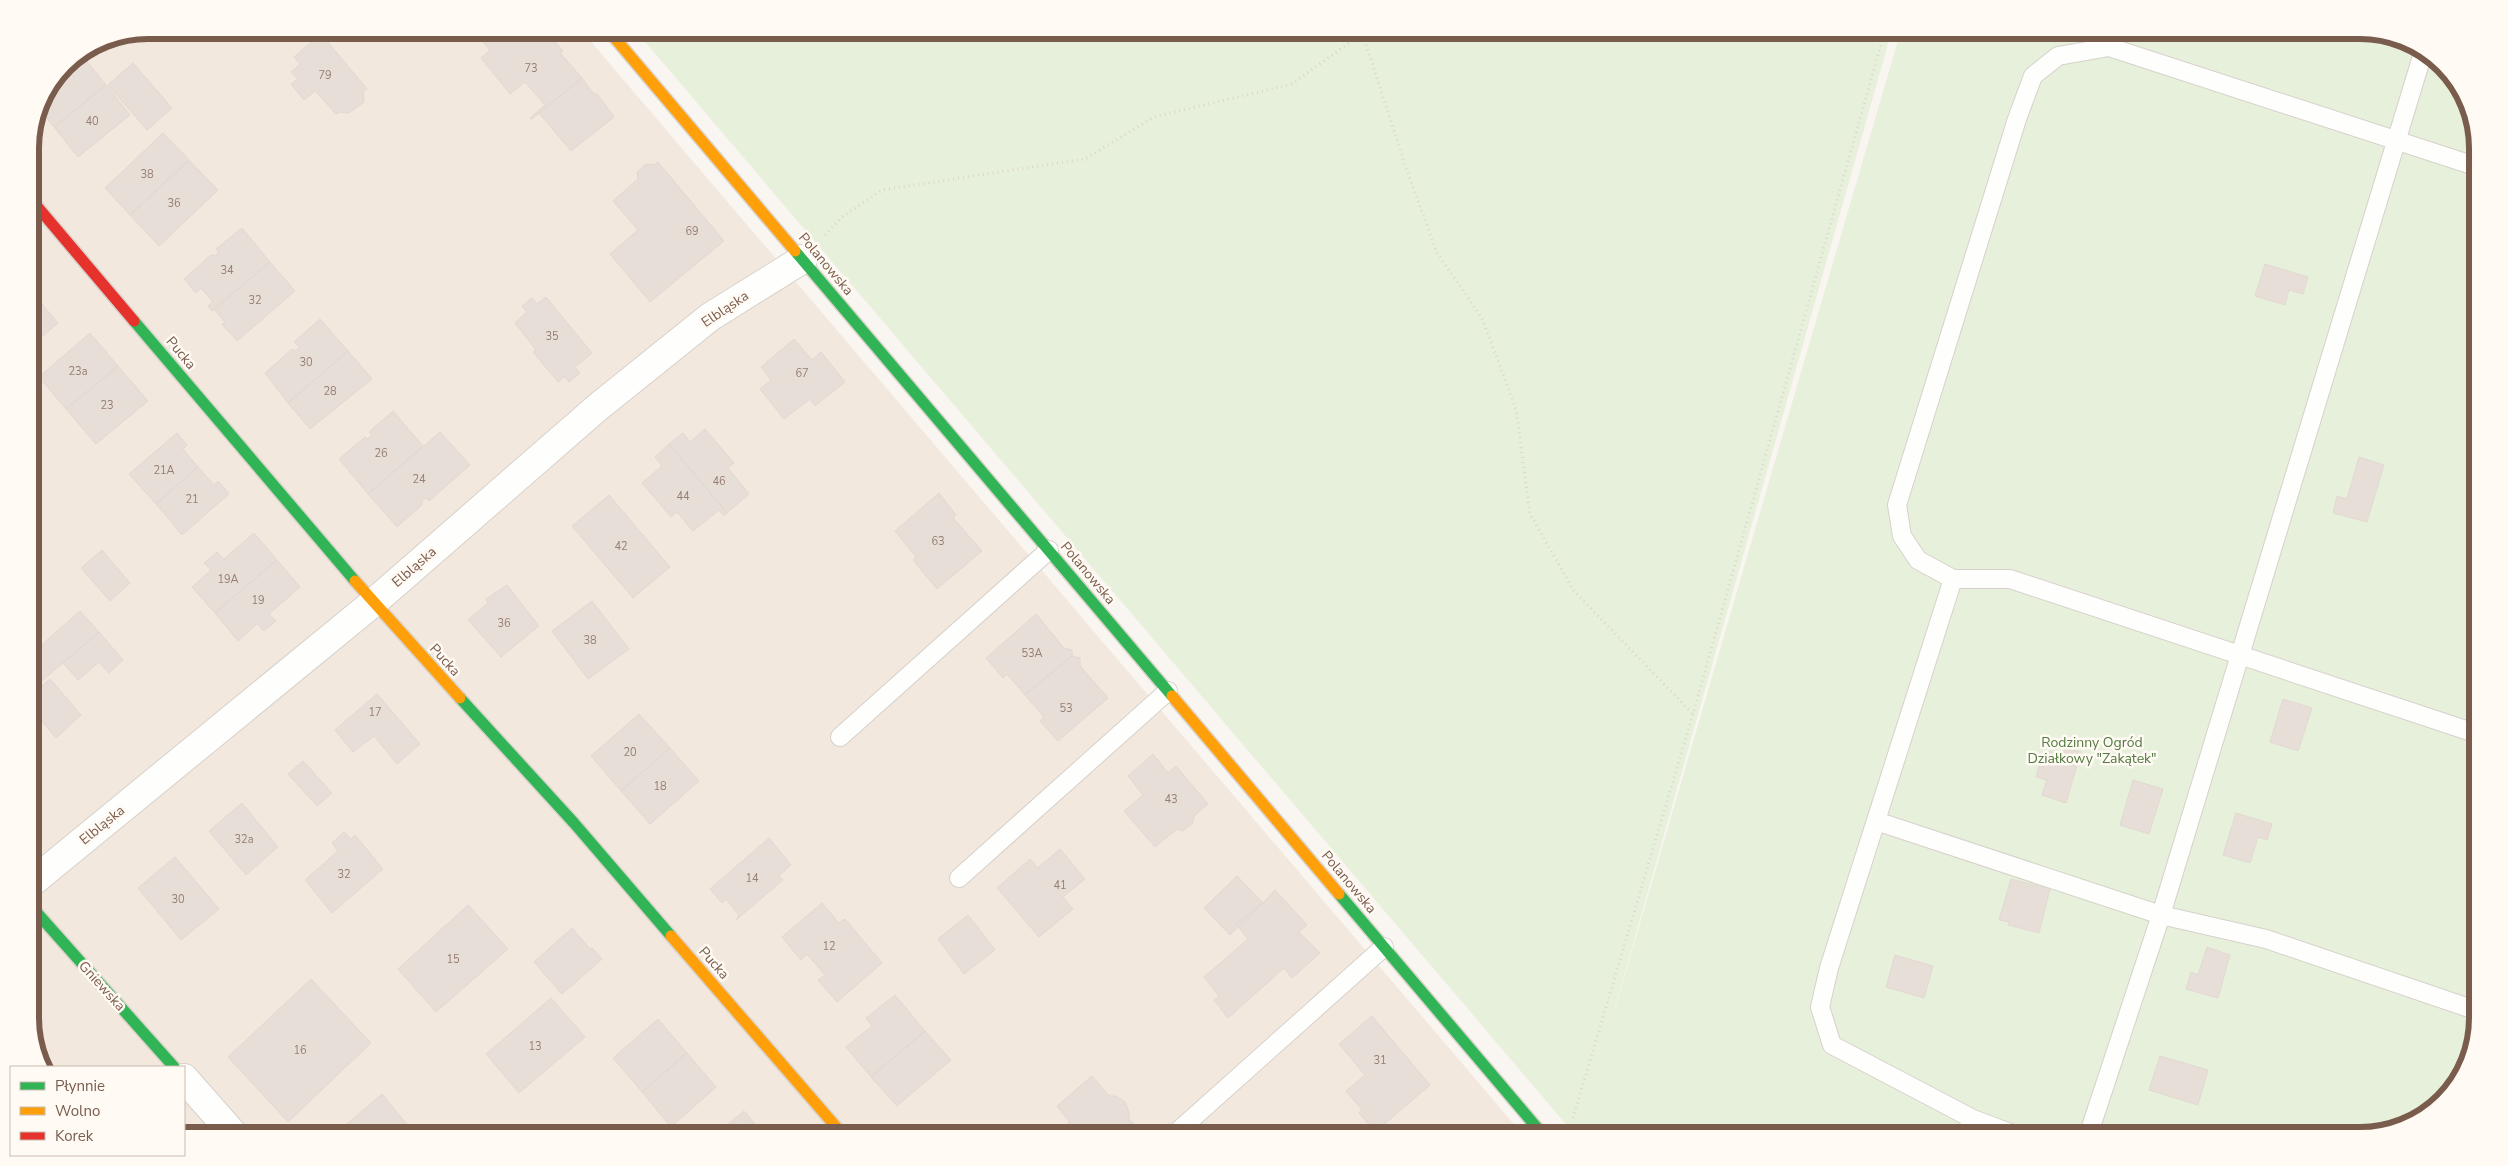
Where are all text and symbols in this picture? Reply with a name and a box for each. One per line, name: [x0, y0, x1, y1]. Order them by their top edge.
house number: 73: [524, 61, 538, 76]
house number: 79: [318, 68, 332, 83]
house number: 40: [85, 114, 99, 129]
house number: 38: [140, 167, 154, 182]
house number: 36: [167, 196, 181, 211]
house number: 69: [685, 224, 699, 239]
street label: Polanowska: [794, 229, 858, 299]
house number: 34: [220, 263, 234, 278]
street label: Elbląska: [698, 286, 752, 332]
house number: 32: [248, 293, 262, 308]
house number: 35: [545, 329, 559, 344]
street label: Pucka: [162, 333, 200, 373]
house number: 30: [299, 355, 313, 370]
house number: 23a: [68, 364, 88, 379]
house number: 67: [795, 366, 809, 381]
house number: 28: [323, 384, 337, 399]
house number: 23: [100, 398, 114, 413]
house number: 26: [374, 446, 388, 461]
house number: 21A: [153, 463, 175, 478]
house number: 24: [412, 472, 426, 487]
house number: 46: [712, 474, 726, 489]
house number: 44: [676, 489, 690, 504]
house number: 21: [185, 492, 199, 507]
house number: 63: [931, 534, 945, 549]
street label: Polanowska: [1056, 538, 1120, 608]
house number: 42: [614, 539, 628, 554]
street label: Elbląska: [388, 542, 440, 592]
house number: 19A: [217, 572, 239, 587]
house number: 19: [251, 593, 265, 608]
house number: 36: [497, 616, 511, 631]
house number: 38: [583, 633, 597, 648]
street label: Pucka: [425, 640, 465, 680]
house number: 53A: [1021, 646, 1043, 661]
house number: 53: [1059, 701, 1073, 716]
house number: 17: [368, 705, 382, 720]
park label: Rodzinny Ogród Działkowy "Zakątek": [2027, 733, 2157, 768]
house number: 20: [623, 745, 637, 760]
house number: 18: [653, 779, 667, 794]
house number: 43: [1164, 792, 1178, 807]
street label: Elbląska: [75, 801, 129, 849]
house number: 32a: [234, 832, 254, 847]
street label: Polanowska: [1317, 847, 1381, 917]
house number: 32: [337, 867, 351, 882]
house number: 14: [745, 871, 759, 886]
house number: 41: [1053, 878, 1067, 893]
house number: 30: [171, 892, 185, 907]
house number: 12: [822, 939, 836, 954]
street label: Pucka: [695, 943, 733, 983]
house number: 15: [446, 952, 460, 967]
street label: Gniewska: [74, 957, 130, 1015]
house number: 13: [528, 1039, 542, 1054]
house number: 16: [293, 1043, 307, 1058]
house number: 31: [1373, 1053, 1387, 1068]
legend: [10, 1066, 185, 1156]
text: Płynnie: [55, 1076, 105, 1096]
text: Wolno: [55, 1101, 100, 1121]
text: Korek: [55, 1126, 94, 1146]

